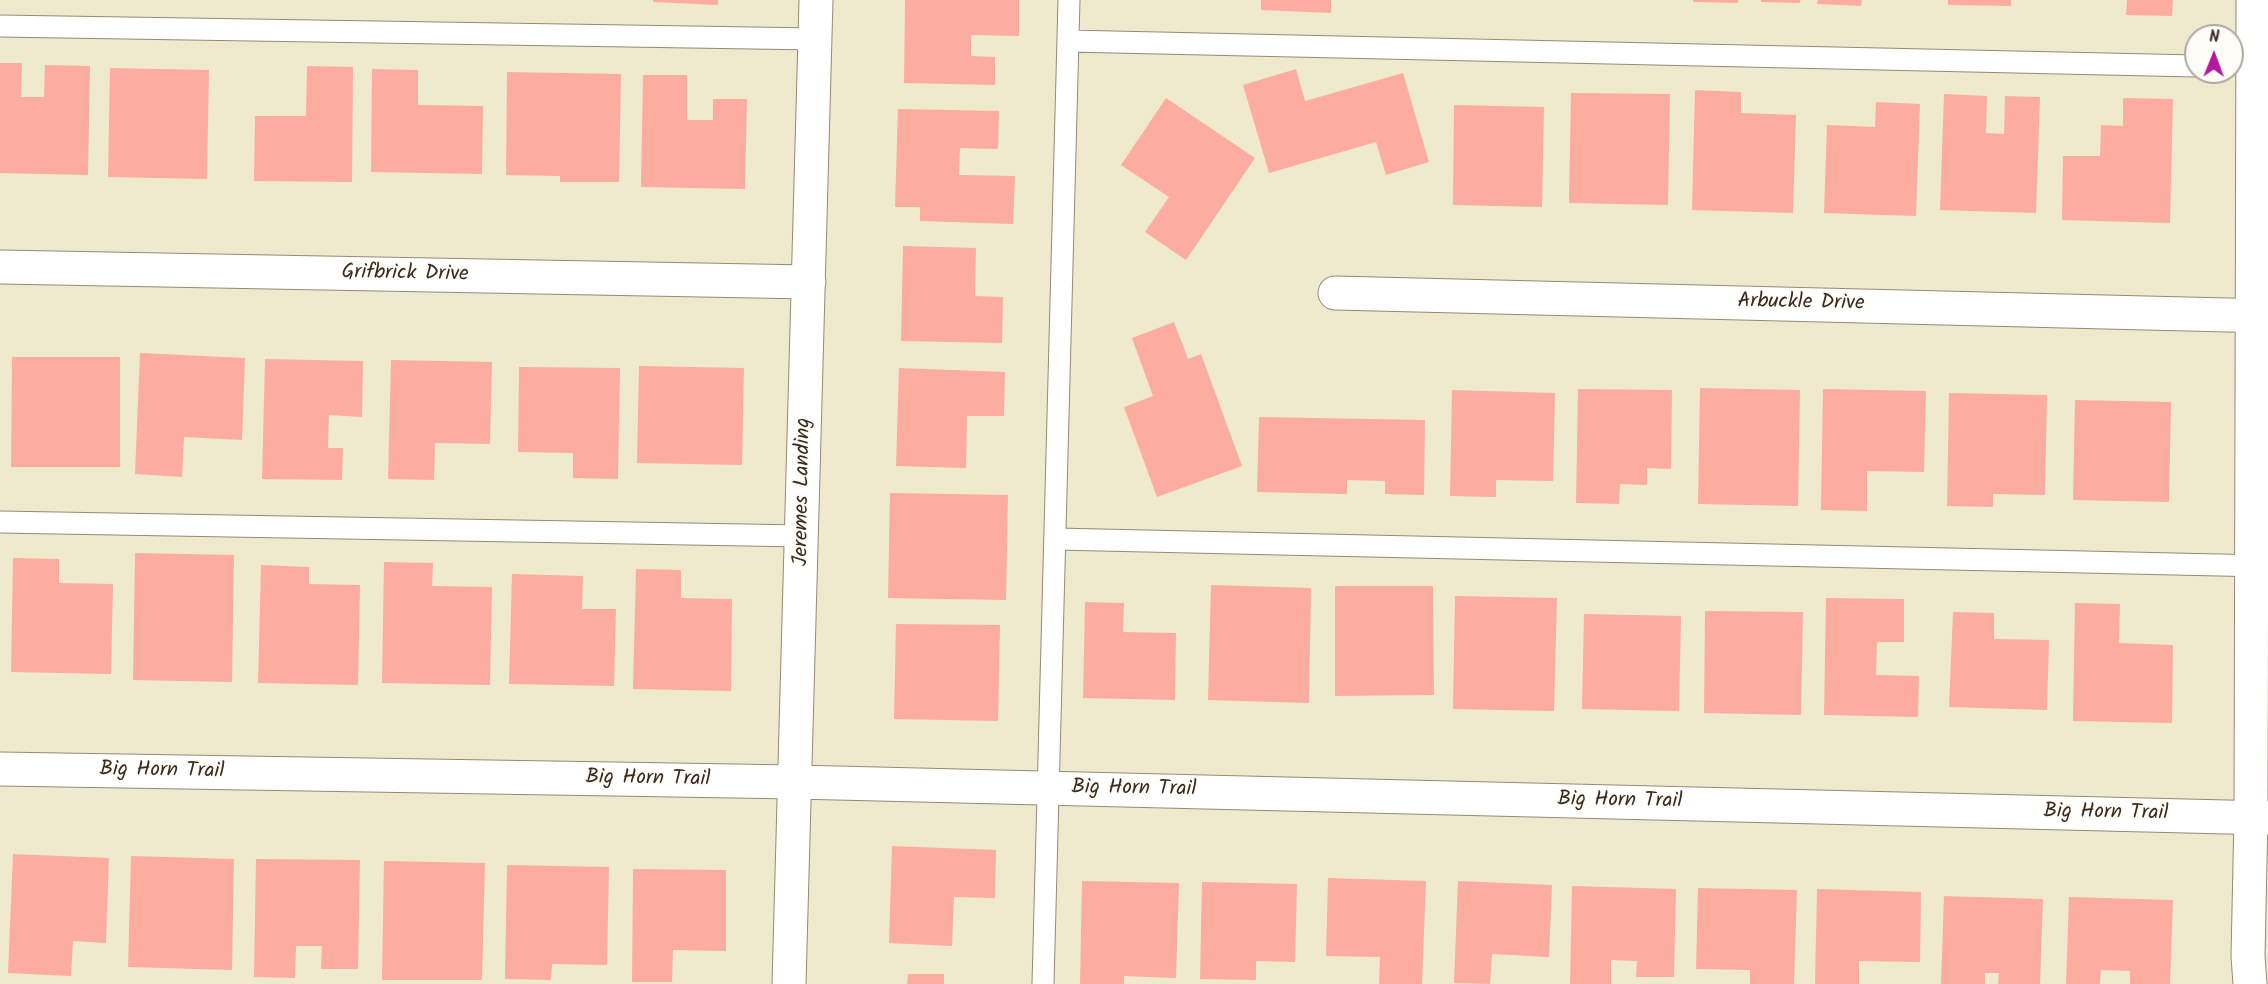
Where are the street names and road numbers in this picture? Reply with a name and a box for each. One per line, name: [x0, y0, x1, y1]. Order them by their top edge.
street label: Grifbrick Drive: [341, 261, 469, 289]
street label: Arbuckle Drive: [1737, 290, 1865, 318]
street label: Jeremes Landing: [790, 418, 818, 566]
street label: Big Horn Trail: [99, 758, 225, 786]
street label: Big Horn Trail: [585, 766, 711, 794]
street label: Big Horn Trail: [1071, 776, 1197, 804]
street label: Big Horn Trail: [1557, 788, 1683, 816]
street label: Big Horn Trail: [2043, 800, 2169, 828]

